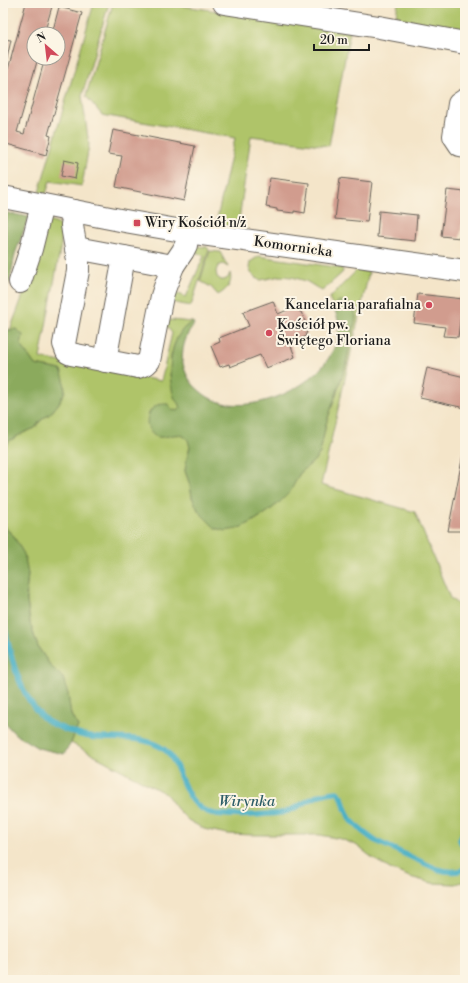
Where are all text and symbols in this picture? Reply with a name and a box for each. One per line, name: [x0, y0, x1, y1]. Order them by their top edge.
north arrow: [26, 26, 66, 66]
scale bar: [314, 26, 369, 52]
text: N: [35, 30, 49, 46]
text: 20 m: [320, 33, 348, 48]
place label: Wiry Kościół n/ż: [144, 214, 247, 232]
marker: Wiry Kościół n/ż: [132, 218, 142, 228]
street label: Komornicka: [253, 233, 334, 262]
place label: Kancelaria parafialna: [285, 296, 422, 314]
marker: Kancelaria parafialna: [424, 300, 434, 310]
place label: Kościół pw. Świętego Floriana: [277, 316, 392, 350]
marker: Kościół pw. Świętego Floriana: [264, 328, 274, 338]
water label: Wirynka: [219, 792, 276, 811]

